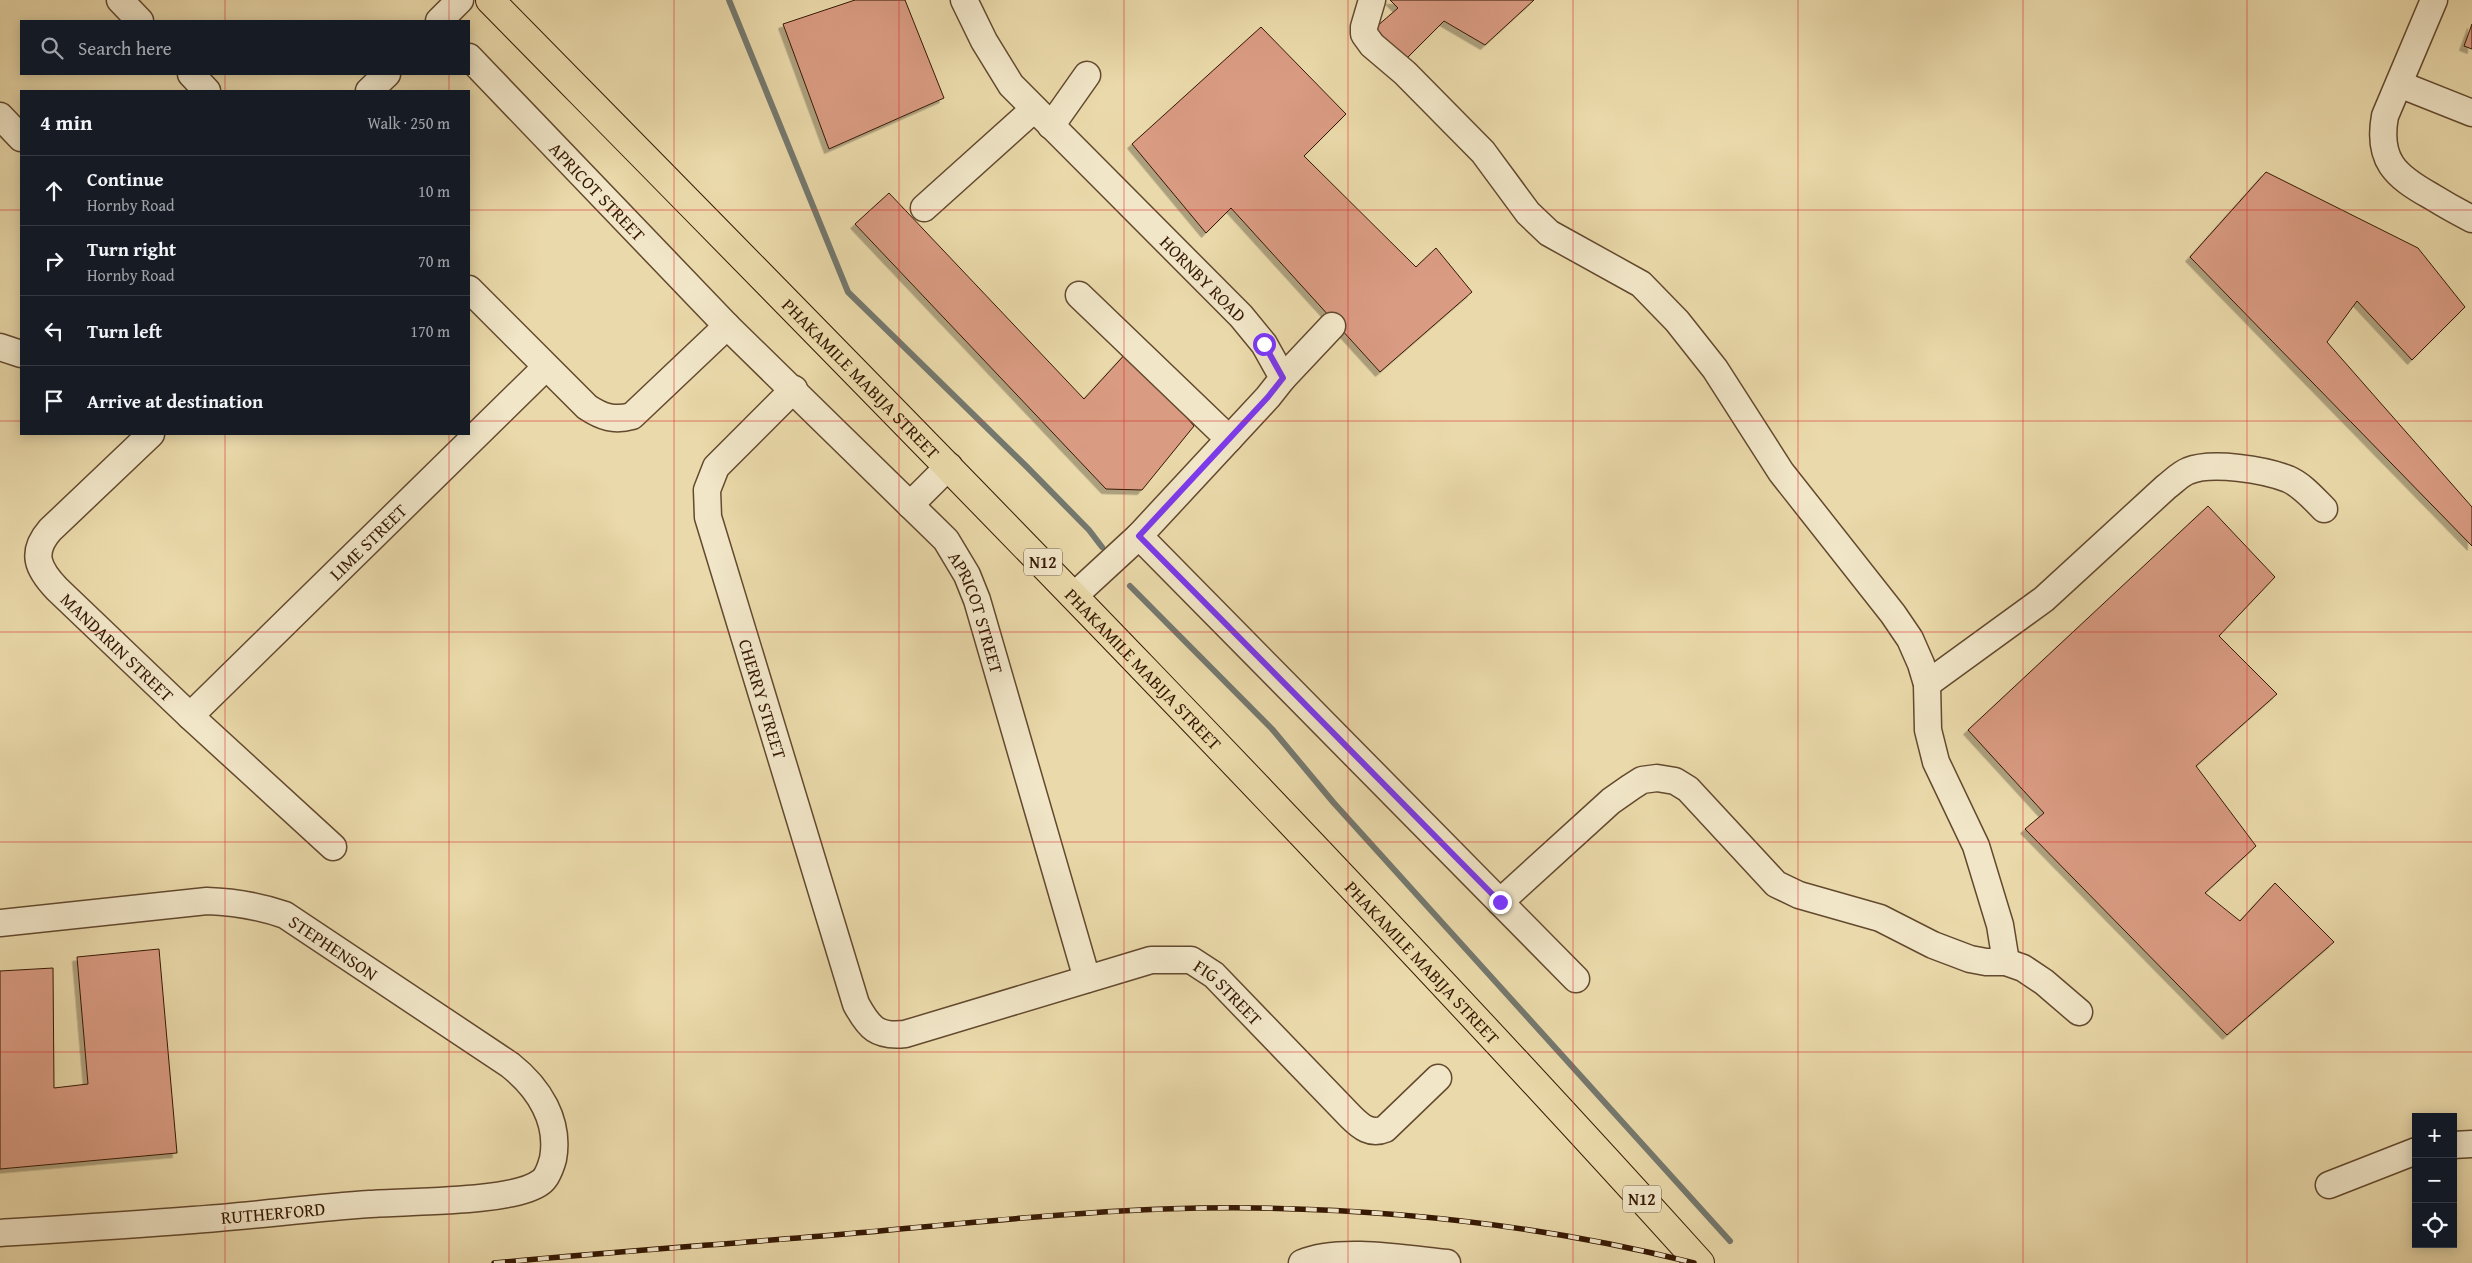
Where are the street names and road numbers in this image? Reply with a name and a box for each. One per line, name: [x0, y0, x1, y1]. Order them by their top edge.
street label: APRICOT STREET: [543, 135, 652, 247]
street label: HORNBY ROAD: [1154, 229, 1253, 328]
street label: PHAKAMILE MABIJA STREET: [776, 292, 947, 465]
street label: LIME STREET: [323, 497, 413, 586]
street label: APRICOT STREET: [942, 546, 1011, 677]
road number: N12: [1024, 548, 1062, 576]
street label: PHAKAMILE MABIJA STREET: [1059, 582, 1228, 756]
street label: MANDARIN STREET: [55, 586, 180, 708]
street label: CHERRY STREET: [732, 636, 794, 762]
street label: PHAKAMILE MABIJA STREET: [1339, 874, 1506, 1050]
street label: STEPHENSON: [284, 908, 384, 987]
street label: FIG STREET: [1189, 952, 1269, 1031]
road number: N12: [1623, 1186, 1661, 1212]
street label: RUTHERFORD: [220, 1195, 326, 1231]

